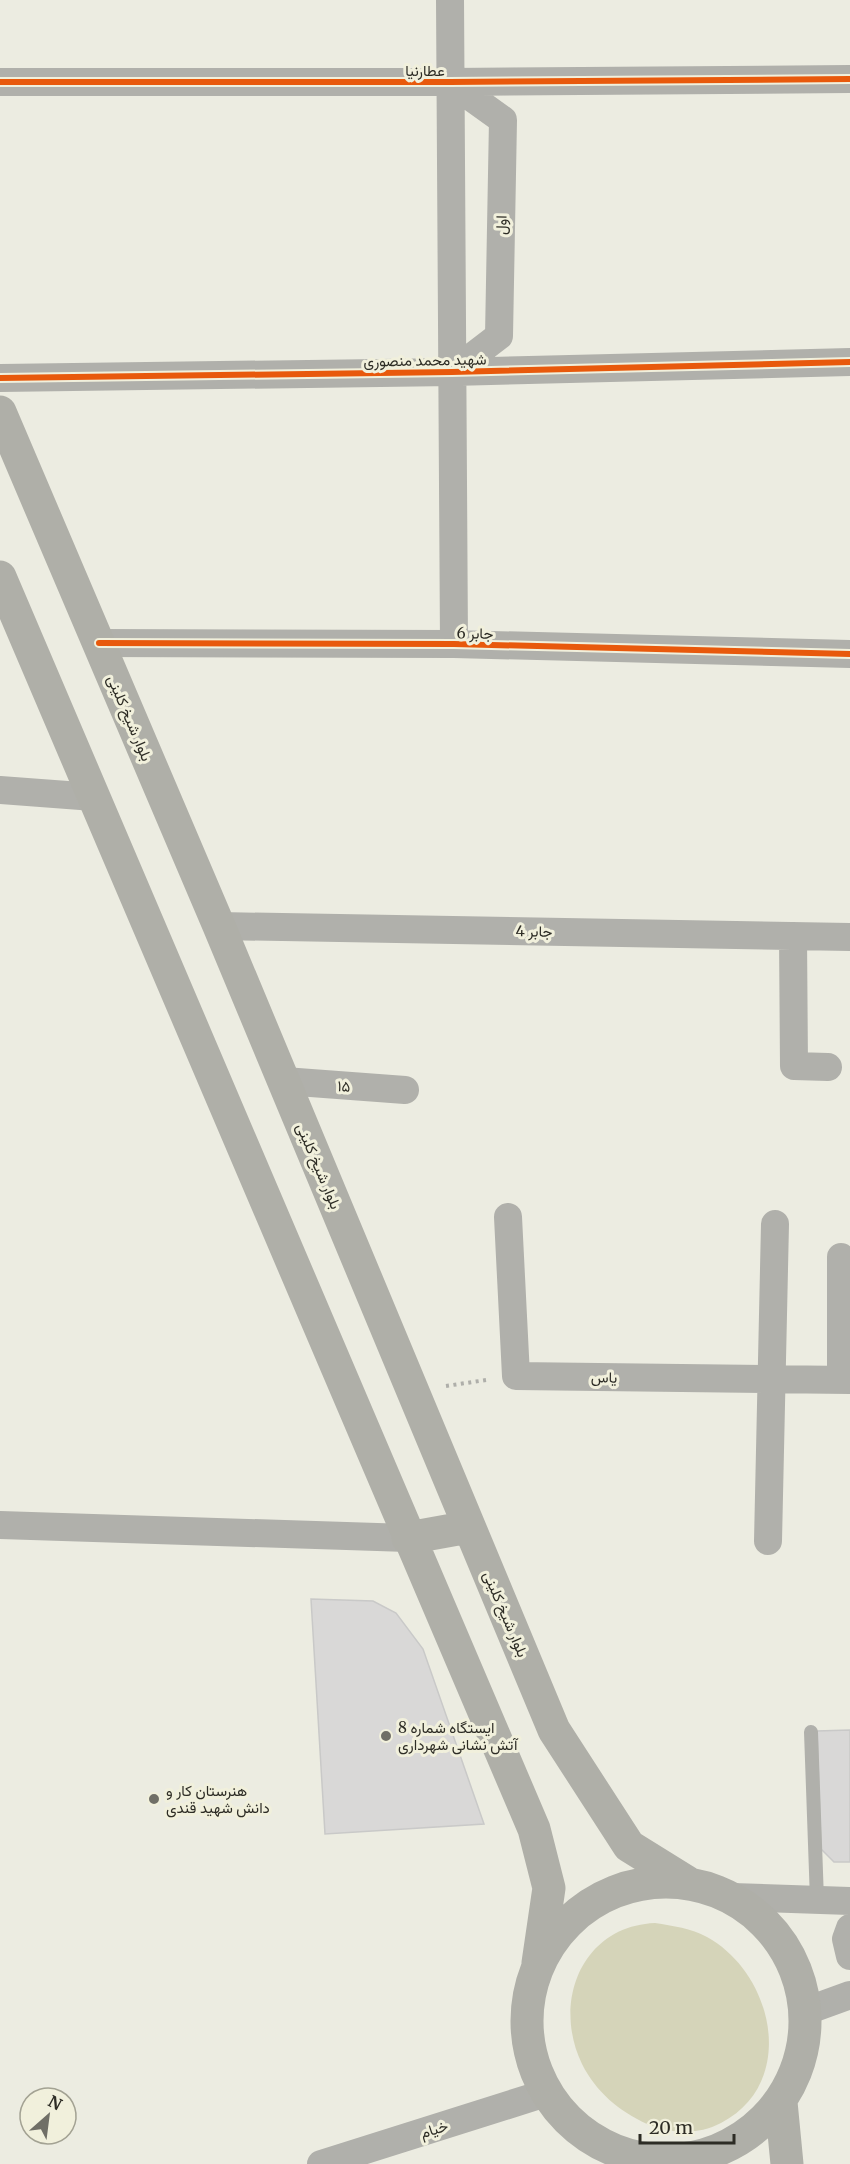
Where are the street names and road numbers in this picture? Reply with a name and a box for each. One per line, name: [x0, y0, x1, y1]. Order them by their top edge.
street label: عطارنیا: [405, 61, 445, 80]
street label: اول: [491, 215, 511, 235]
street label: شهید محمد منصوری: [363, 349, 487, 372]
street label: جابر 6: [456, 623, 494, 643]
street label: بلوار شیخ کلینی: [102, 672, 157, 765]
street label: جابر 4: [515, 921, 553, 941]
street label: ۱۵: [337, 1076, 351, 1096]
street label: بلوار شیخ کلینی: [291, 1120, 346, 1213]
street label: یاس: [591, 1367, 617, 1388]
street label: بلوار شیخ کلینی: [478, 1568, 533, 1661]
street label: خیام: [418, 2116, 451, 2143]

